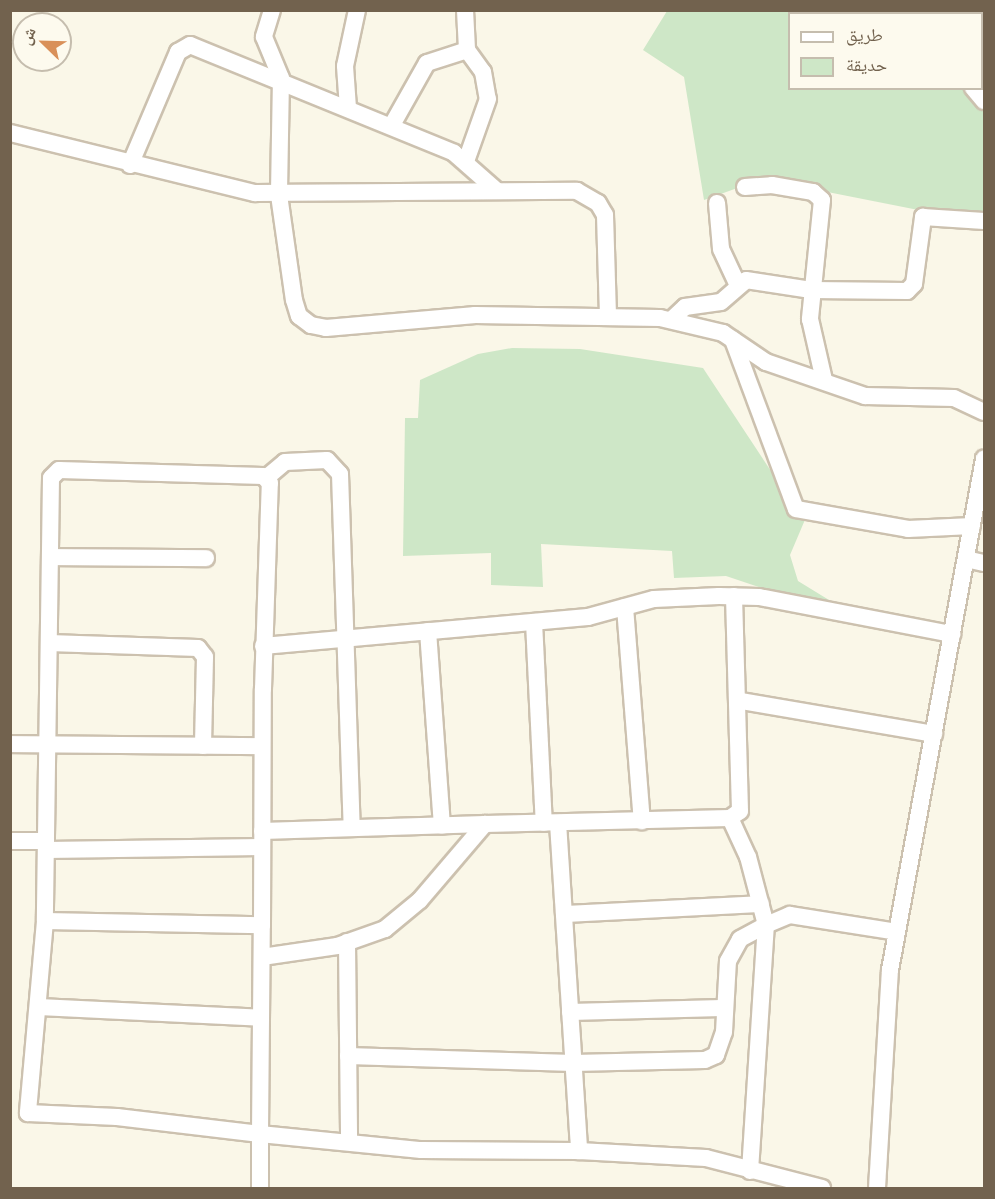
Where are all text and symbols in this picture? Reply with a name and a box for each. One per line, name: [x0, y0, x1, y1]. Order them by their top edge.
north arrow: [12, 12, 72, 72]
legend: [788, 12, 983, 90]
text: طريق: [846, 23, 883, 45]
text: ش: [15, 24, 39, 47]
text: حديقة: [846, 53, 887, 75]

